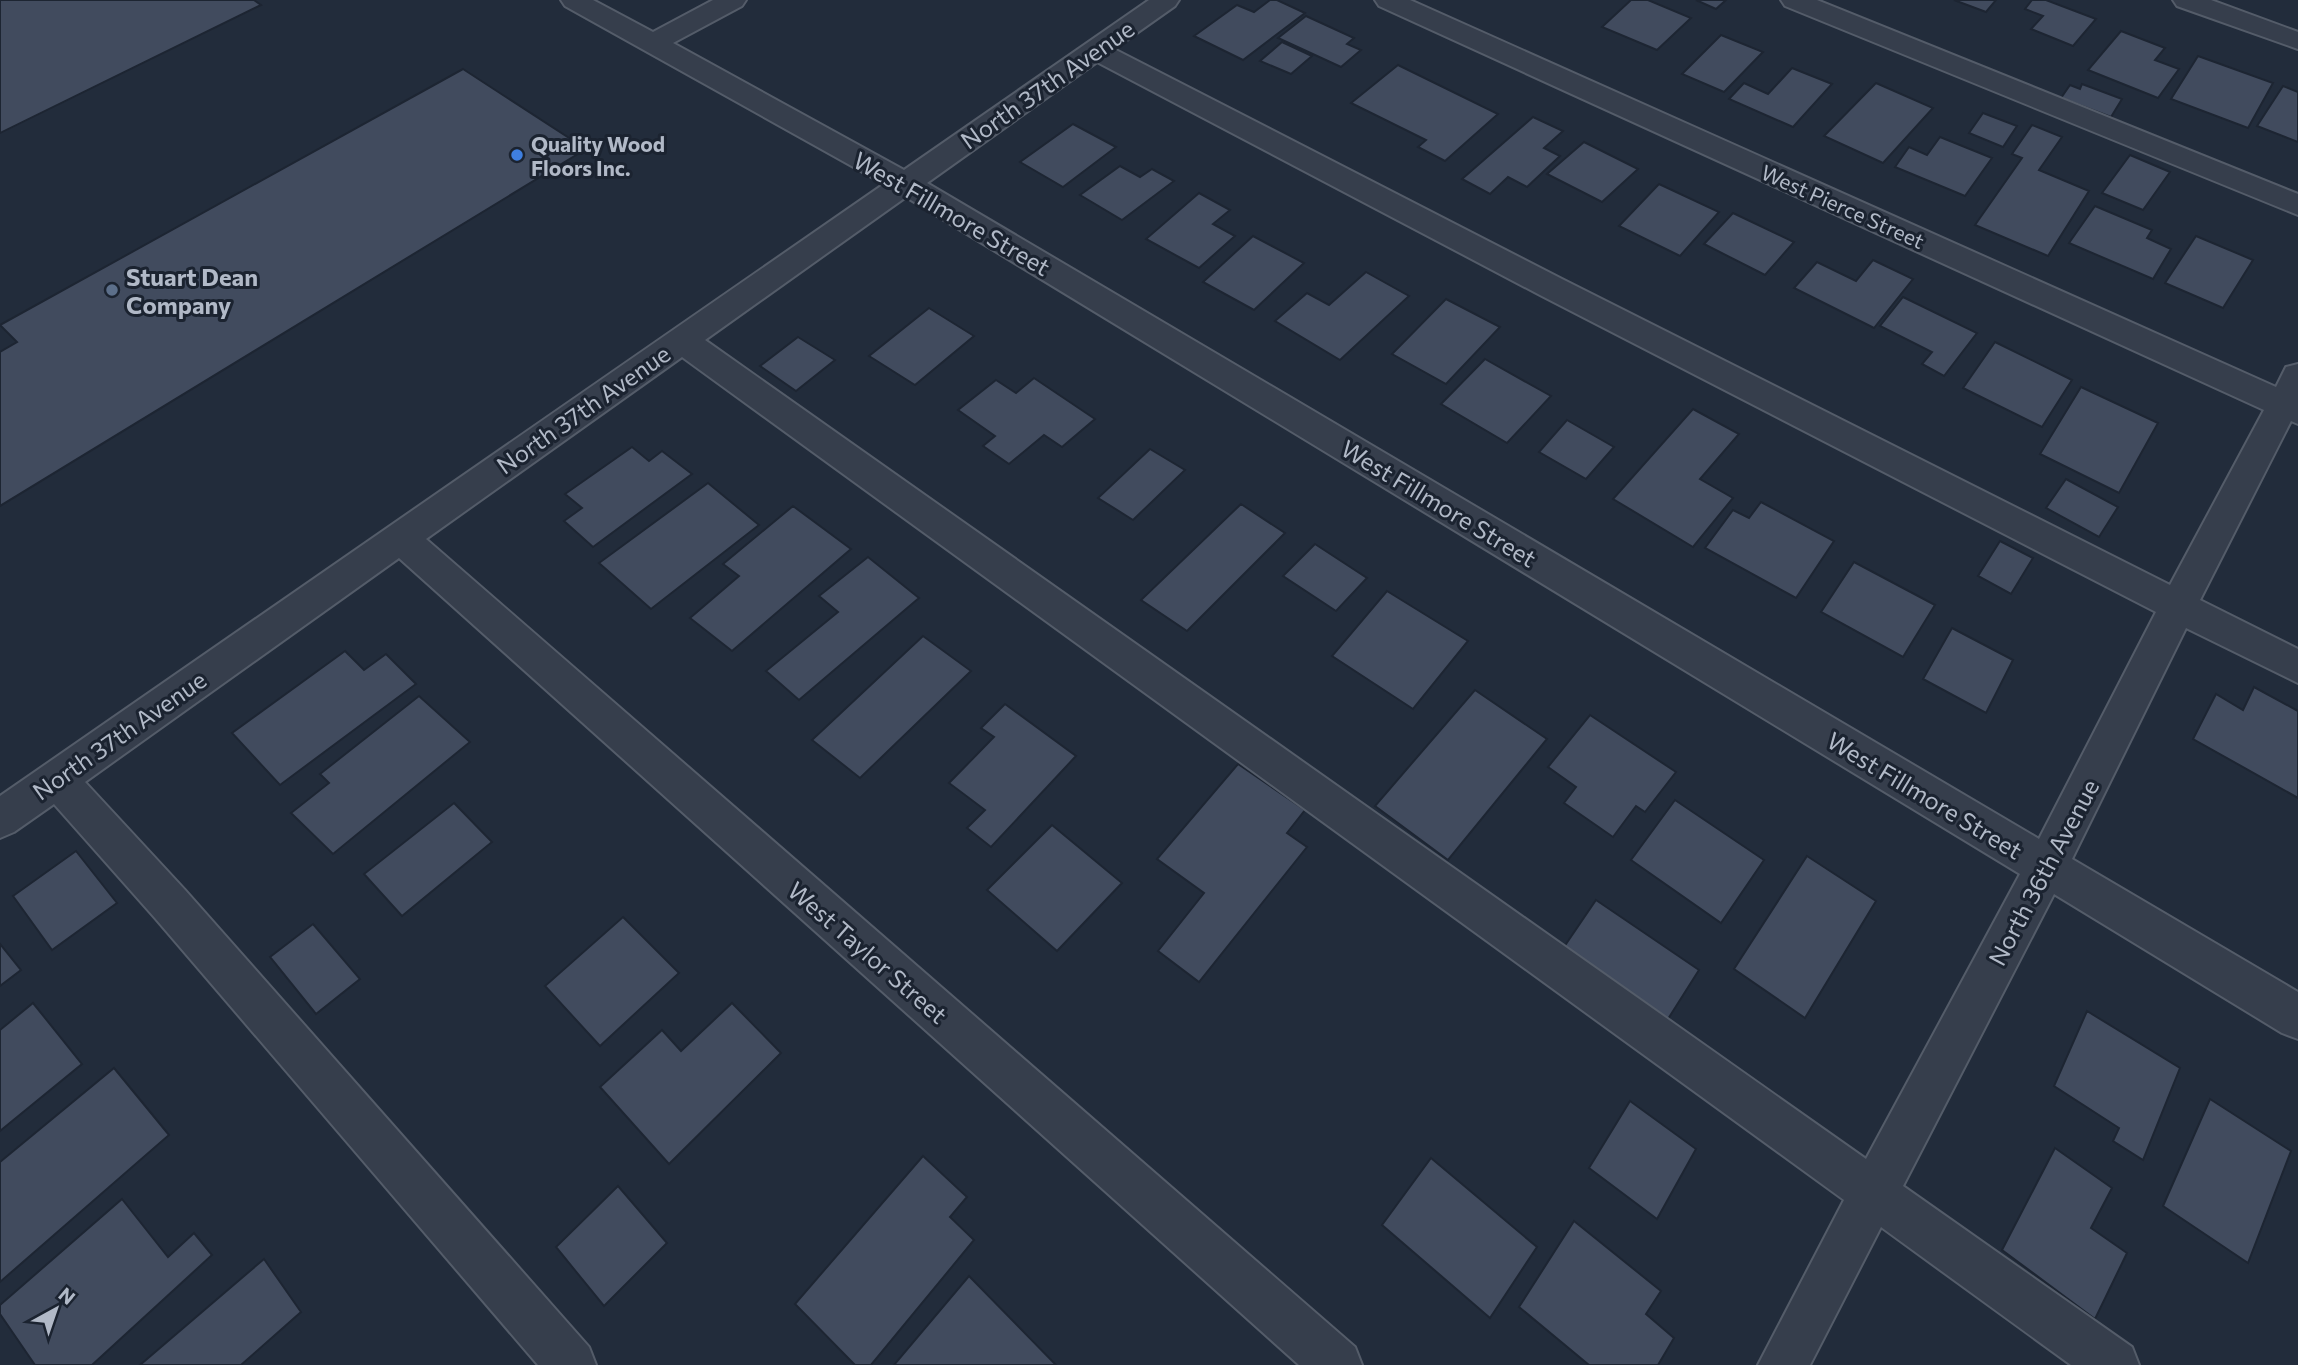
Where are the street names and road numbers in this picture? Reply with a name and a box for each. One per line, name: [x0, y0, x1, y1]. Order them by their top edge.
street label: North 37th Avenue: [955, 13, 1139, 155]
street label: West Fillmore Street: [848, 145, 1056, 281]
street label: West Pierce Street: [1758, 159, 1928, 253]
street label: North 37th Avenue: [491, 338, 675, 480]
street label: West Fillmore Street: [1336, 433, 1542, 573]
street label: North 37th Avenue: [27, 664, 211, 806]
street label: West Fillmore Street: [1822, 725, 2028, 865]
street label: North 36th Avenue: [1982, 774, 2104, 970]
street label: West Taylor Street: [783, 875, 954, 1029]

